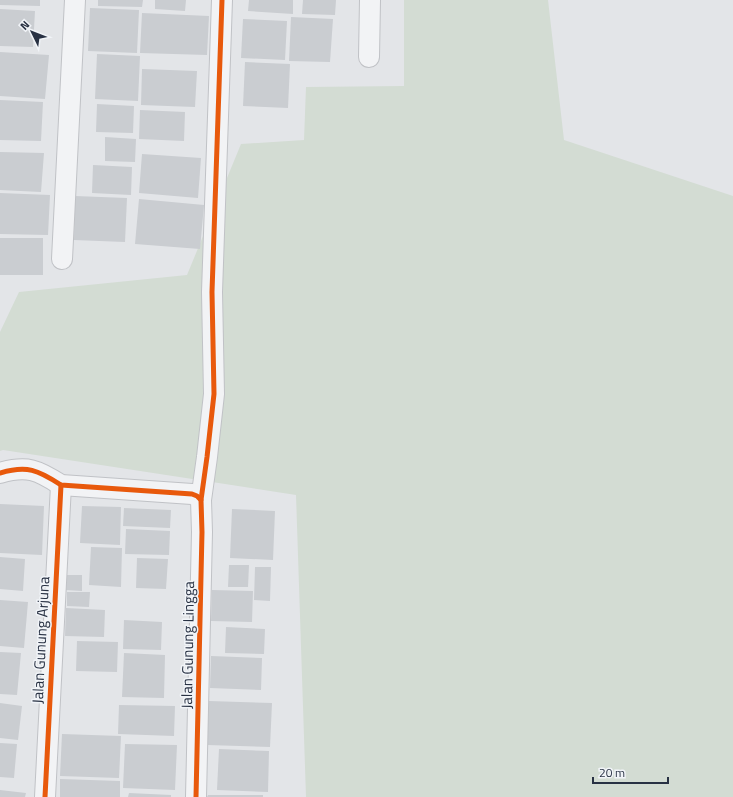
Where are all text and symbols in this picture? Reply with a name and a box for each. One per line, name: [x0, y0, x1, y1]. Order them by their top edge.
north arrow: [12, 12, 52, 52]
text: N: [16, 17, 33, 33]
street label: Jalan Gunung Arjuna: [26, 575, 55, 704]
street label: Jalan Gunung Lingga: [175, 580, 200, 709]
scale bar: [593, 759, 668, 785]
text: 20 m: [599, 763, 625, 782]

